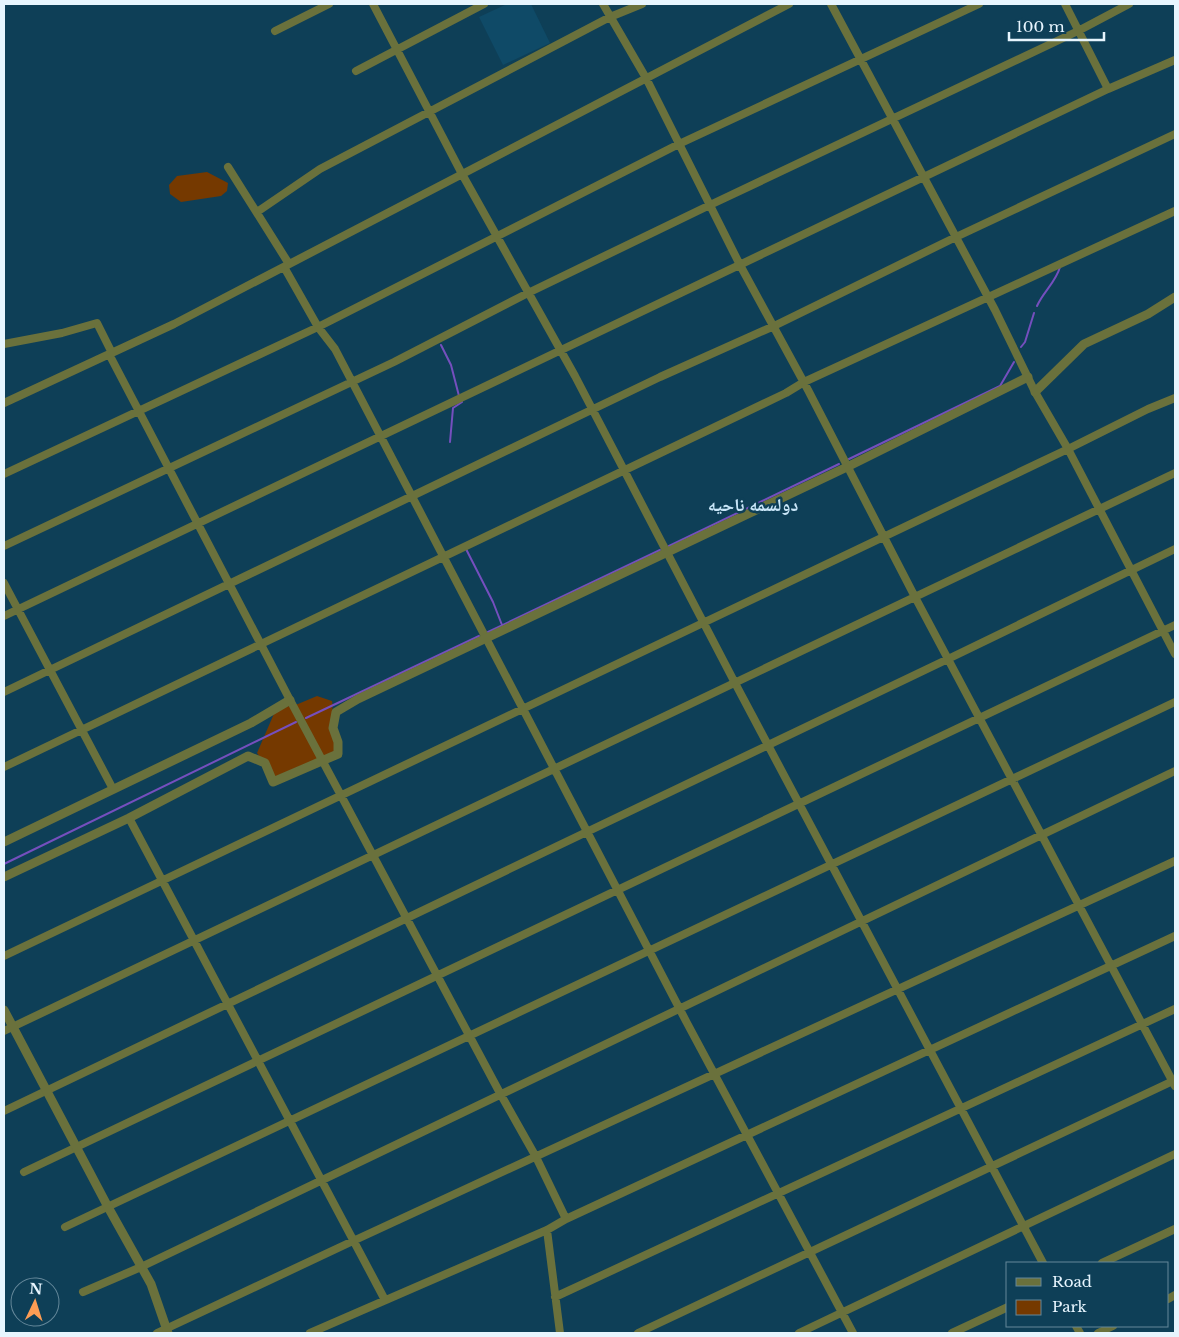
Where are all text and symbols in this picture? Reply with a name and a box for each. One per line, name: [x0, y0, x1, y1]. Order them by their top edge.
scale bar: [1009, 10, 1104, 42]
text: 100 m: [1016, 17, 1065, 36]
district label: دولسمه ناحیه: [708, 494, 798, 516]
legend: [1006, 1262, 1169, 1327]
text: Road: [1052, 1272, 1092, 1291]
north arrow: [10, 1277, 60, 1327]
text: N: [29, 1280, 43, 1298]
text: Park: [1052, 1297, 1088, 1316]

